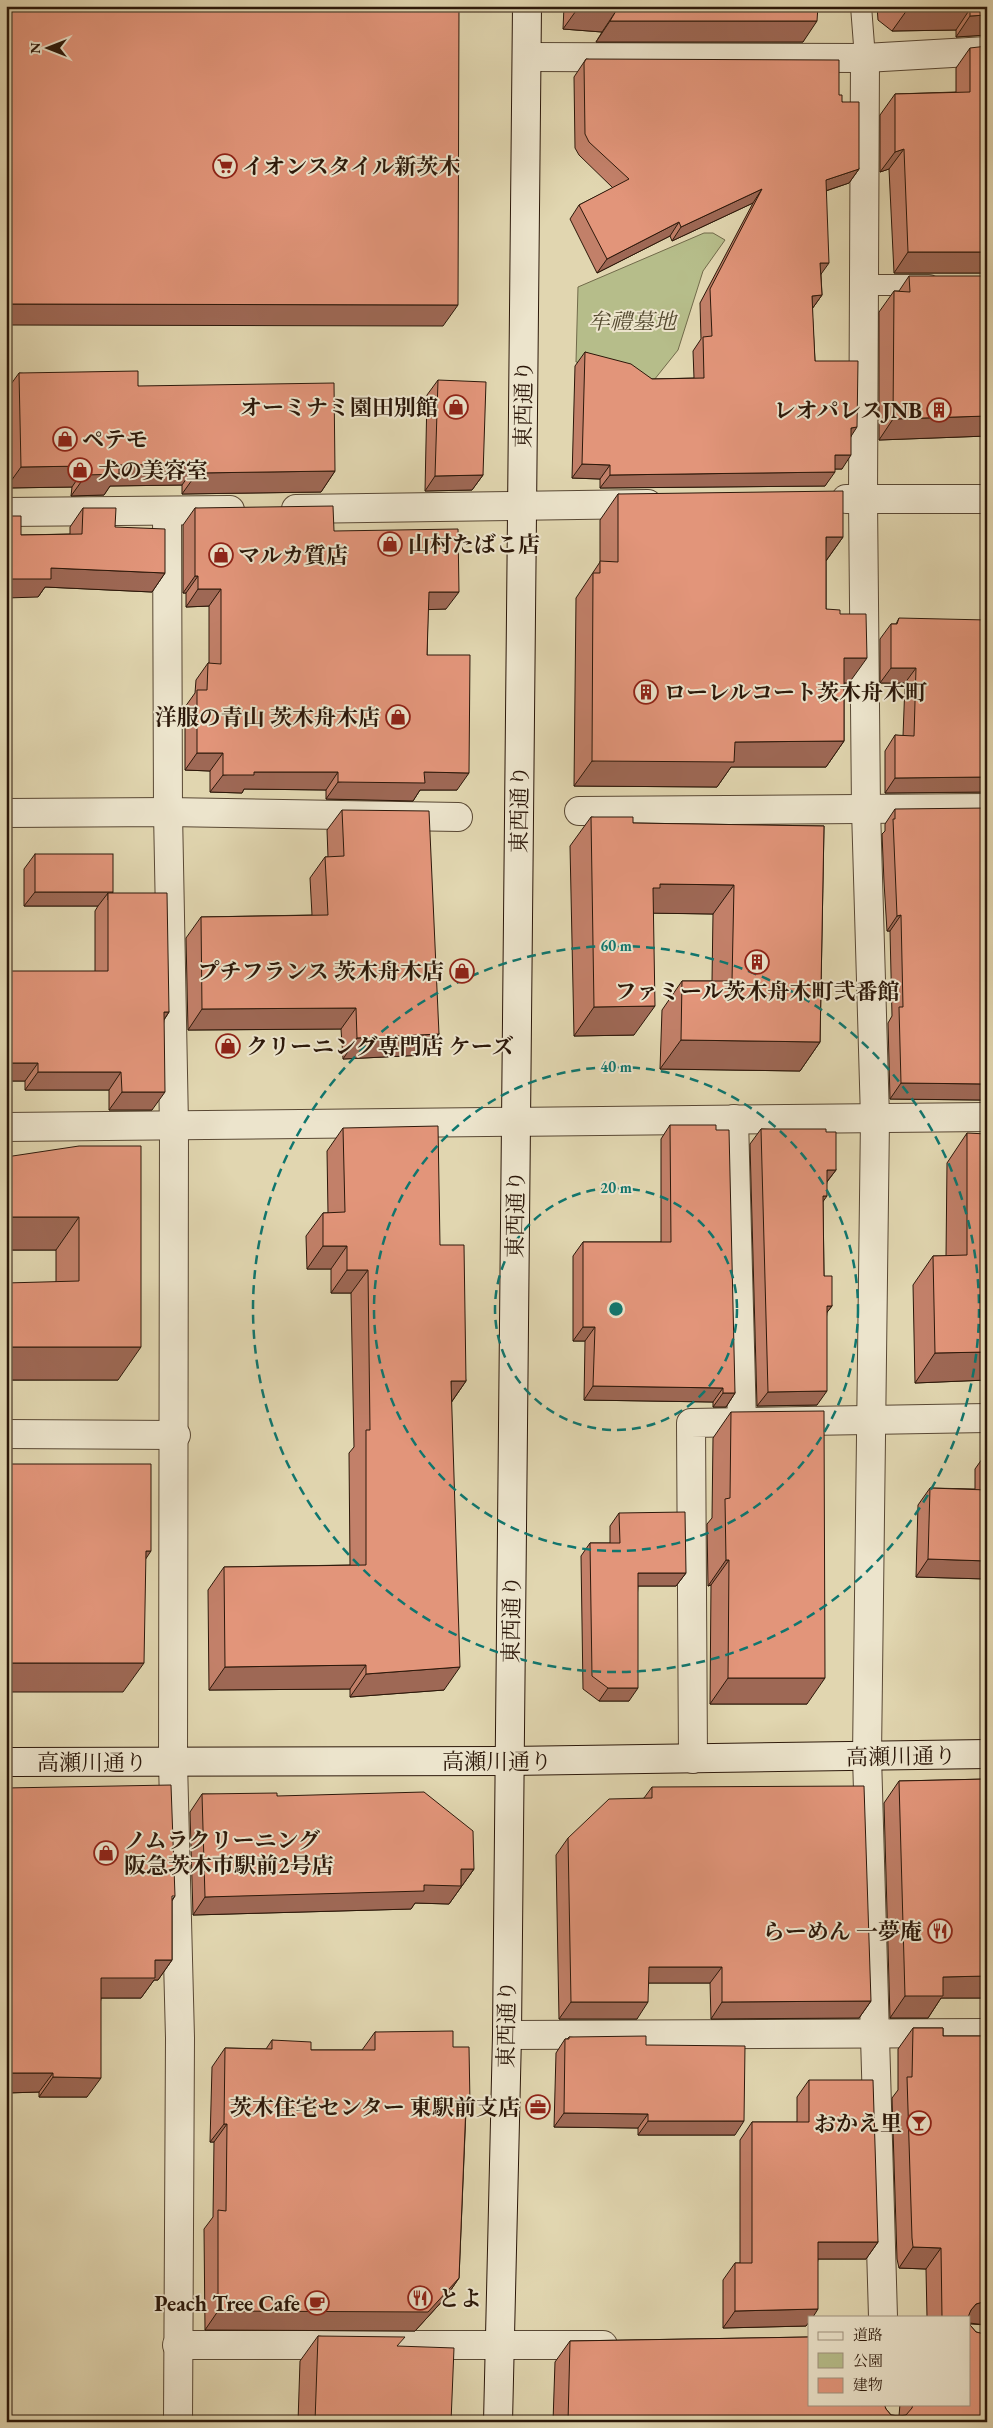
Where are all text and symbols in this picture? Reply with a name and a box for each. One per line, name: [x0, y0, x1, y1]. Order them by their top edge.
north arrow: [22, 22, 72, 72]
text: N: [26, 42, 44, 54]
place label: イオンスタイル新茨木: [242, 152, 460, 181]
supermarket icon: イオンスタイル新茨木: [212, 153, 238, 179]
park label: 牟禮墓地: [588, 307, 678, 336]
street label: 東西通り: [508, 360, 539, 448]
place label: オーミナミ園田別館: [240, 393, 438, 422]
shop icon: オーミナミ園田別館: [443, 394, 469, 420]
place label: レオパレスJNB: [773, 396, 922, 425]
building icon: レオパレスJNB: [926, 397, 952, 423]
place label: ペテモ: [82, 425, 148, 454]
shop icon: ペテモ: [52, 426, 78, 452]
place label: 犬の美容室: [98, 456, 208, 485]
shop icon: 犬の美容室: [67, 457, 93, 483]
place label: 山村たばこ店: [408, 530, 540, 559]
shop icon: 山村たばこ店: [377, 531, 403, 557]
place label: マルカ質店: [238, 541, 348, 570]
shop icon: マルカ質店: [208, 542, 234, 568]
place label: ローレルコート茨木舟木町: [664, 678, 927, 707]
building icon: ローレルコート茨木舟木町: [633, 679, 659, 705]
place label: 洋服の青山 茨木舟木店: [155, 703, 380, 732]
shop icon: 洋服の青山 茨木舟木店: [385, 704, 411, 730]
street label: 東西通り: [504, 765, 535, 853]
text: 60 m: [600, 936, 632, 955]
building icon: ファミール茨木舟木町弐番館: [744, 949, 770, 975]
place label: プチフランス 茨木舟木店: [197, 957, 444, 986]
shop icon: プチフランス 茨木舟木店: [449, 958, 475, 984]
place label: ファミール茨木舟木町弐番館: [614, 977, 900, 1006]
place label: クリーニング専門店 ケーズ: [246, 1032, 514, 1061]
shop icon: クリーニング専門店 ケーズ: [215, 1033, 241, 1059]
text: 40 m: [600, 1057, 632, 1076]
street label: 東西通り: [500, 1170, 531, 1258]
text: 20 m: [600, 1178, 632, 1197]
centre of rings: [607, 1300, 625, 1318]
street label: 東西通り: [496, 1575, 527, 1663]
street label: 高瀬川通り: [846, 1741, 956, 1772]
street label: 高瀬川通り: [442, 1747, 552, 1776]
street label: 高瀬川通り: [37, 1748, 147, 1777]
place label: ノムラクリーニング 阪急茨木市駅前2号店: [124, 1826, 334, 1880]
shop icon: ノムラクリーニング 阪急茨木市駅前2号店: [93, 1840, 119, 1866]
place label: らーめん 一夢庵: [763, 1917, 922, 1946]
restaurant icon: らーめん 一夢庵: [927, 1918, 953, 1944]
street label: 東西通り: [491, 1980, 522, 2068]
place label: 茨木住宅センター 東駅前支店: [230, 2093, 520, 2122]
office icon: 茨木住宅センター 東駅前支店: [525, 2094, 551, 2120]
place label: おかえ里: [814, 2109, 902, 2138]
bar icon: おかえ里: [906, 2110, 932, 2136]
place label: とよ: [438, 2284, 482, 2313]
restaurant icon: とよ: [407, 2285, 433, 2311]
place label: Peach Tree Cafe: [154, 2289, 300, 2318]
cafe icon: Peach Tree Cafe: [304, 2290, 330, 2316]
legend: [808, 2316, 970, 2406]
text: 道路: [853, 2325, 883, 2344]
text: 公園: [853, 2351, 883, 2370]
text: 建物: [853, 2375, 883, 2394]

